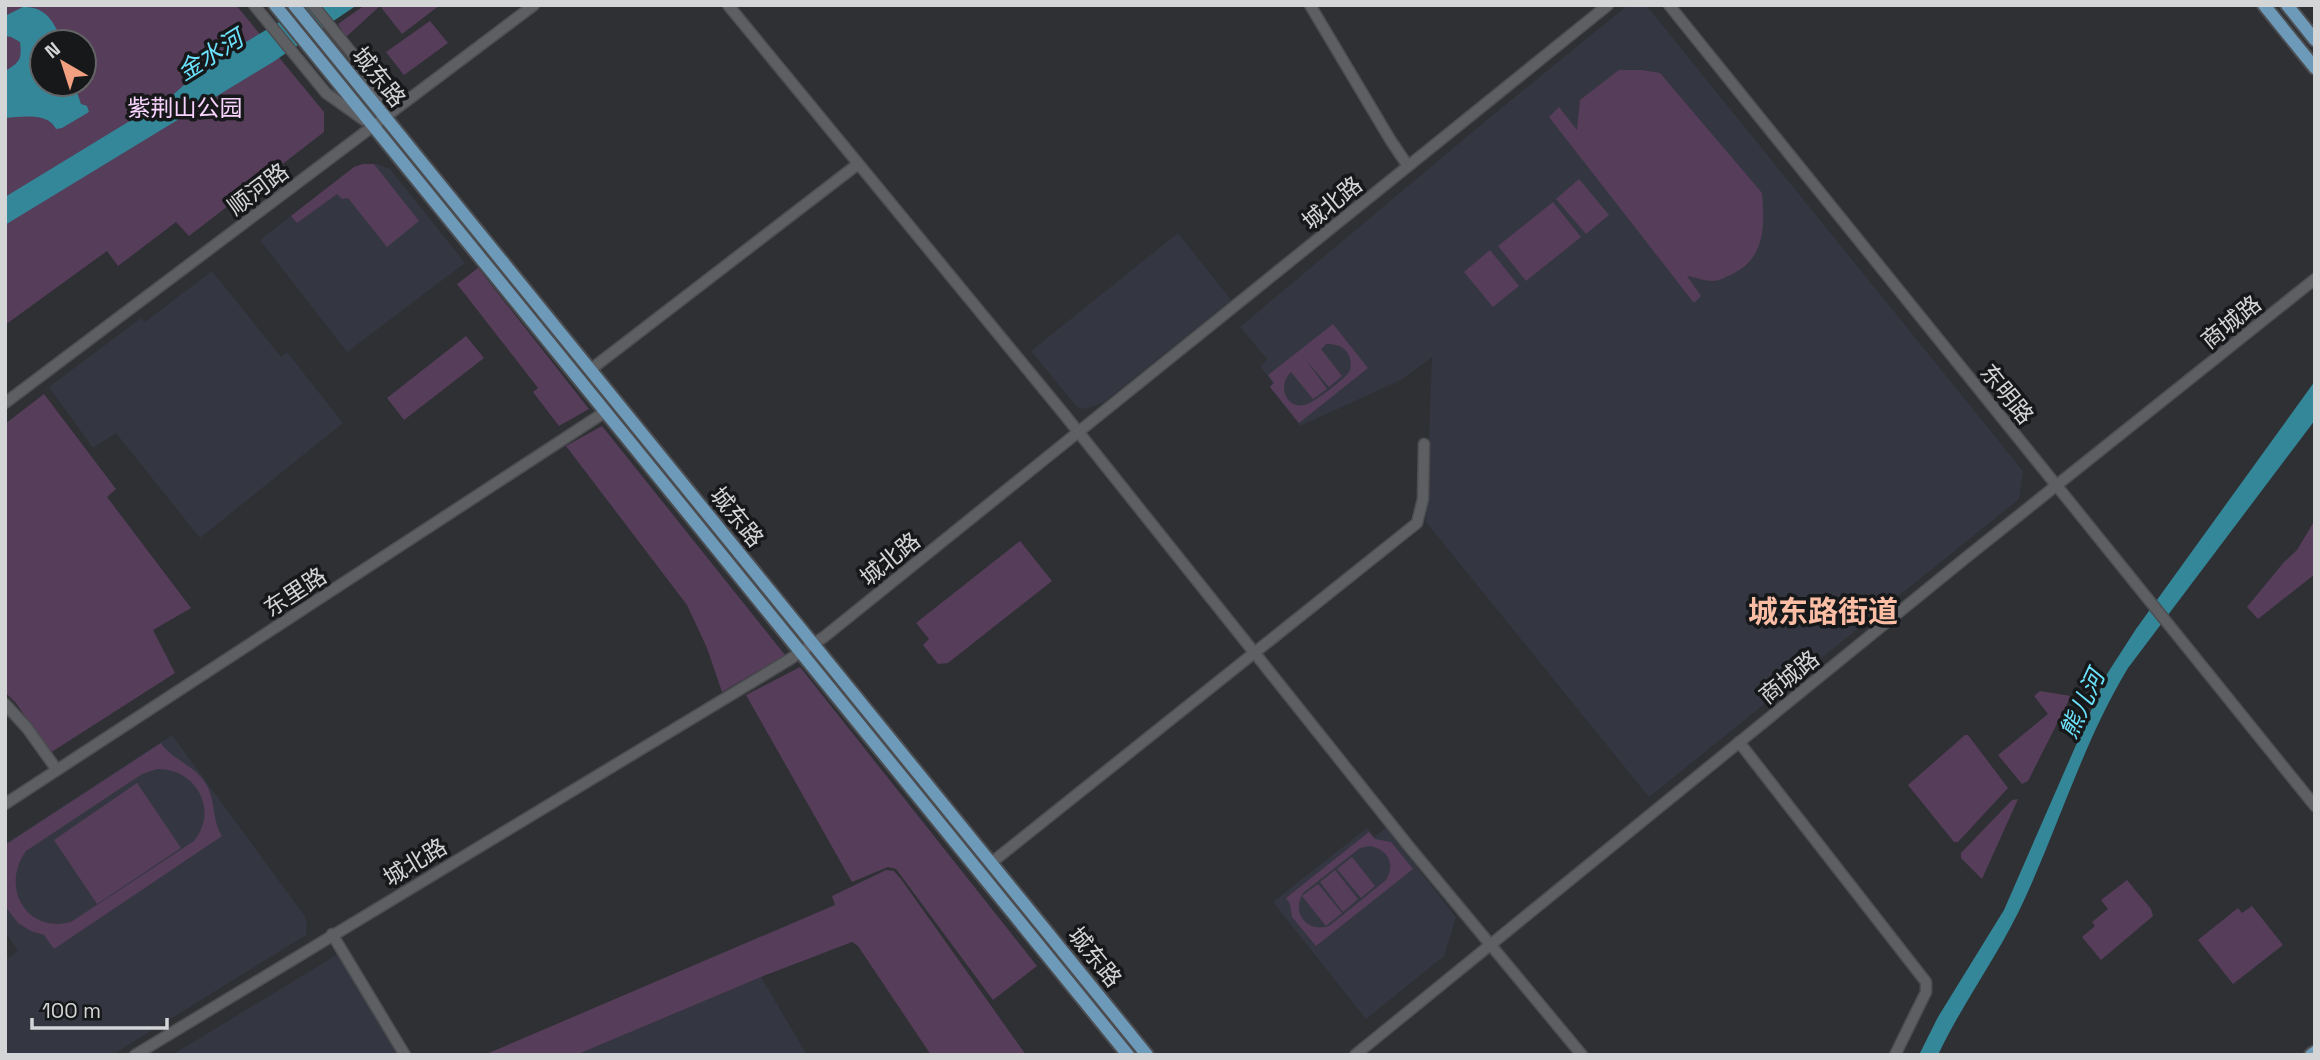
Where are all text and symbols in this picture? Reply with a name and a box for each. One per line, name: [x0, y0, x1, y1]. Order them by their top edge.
water label: 金水河: [171, 21, 252, 87]
north arrow: [28, 28, 98, 98]
text: N: [40, 36, 65, 64]
street label: 城东路: [346, 41, 412, 113]
park label: 紫荆山公园: [128, 93, 243, 123]
street label: 顺河路: [221, 156, 295, 222]
street label: 城北路: [1296, 170, 1368, 236]
street label: 商城路: [2195, 289, 2267, 355]
street label: 东明路: [1974, 358, 2040, 430]
street label: 城东路: [704, 481, 770, 553]
street label: 城北路: [854, 526, 926, 592]
street label: 东里路: [258, 561, 332, 623]
district label: 城东路街道: [1748, 592, 1898, 631]
street label: 商城路: [1753, 644, 1825, 710]
water label: 熊儿河: [2053, 661, 2113, 743]
street label: 城北路: [378, 831, 452, 893]
street label: 城东路: [1062, 921, 1128, 993]
scale bar: [32, 986, 166, 1030]
text: 100 m: [42, 997, 101, 1024]

